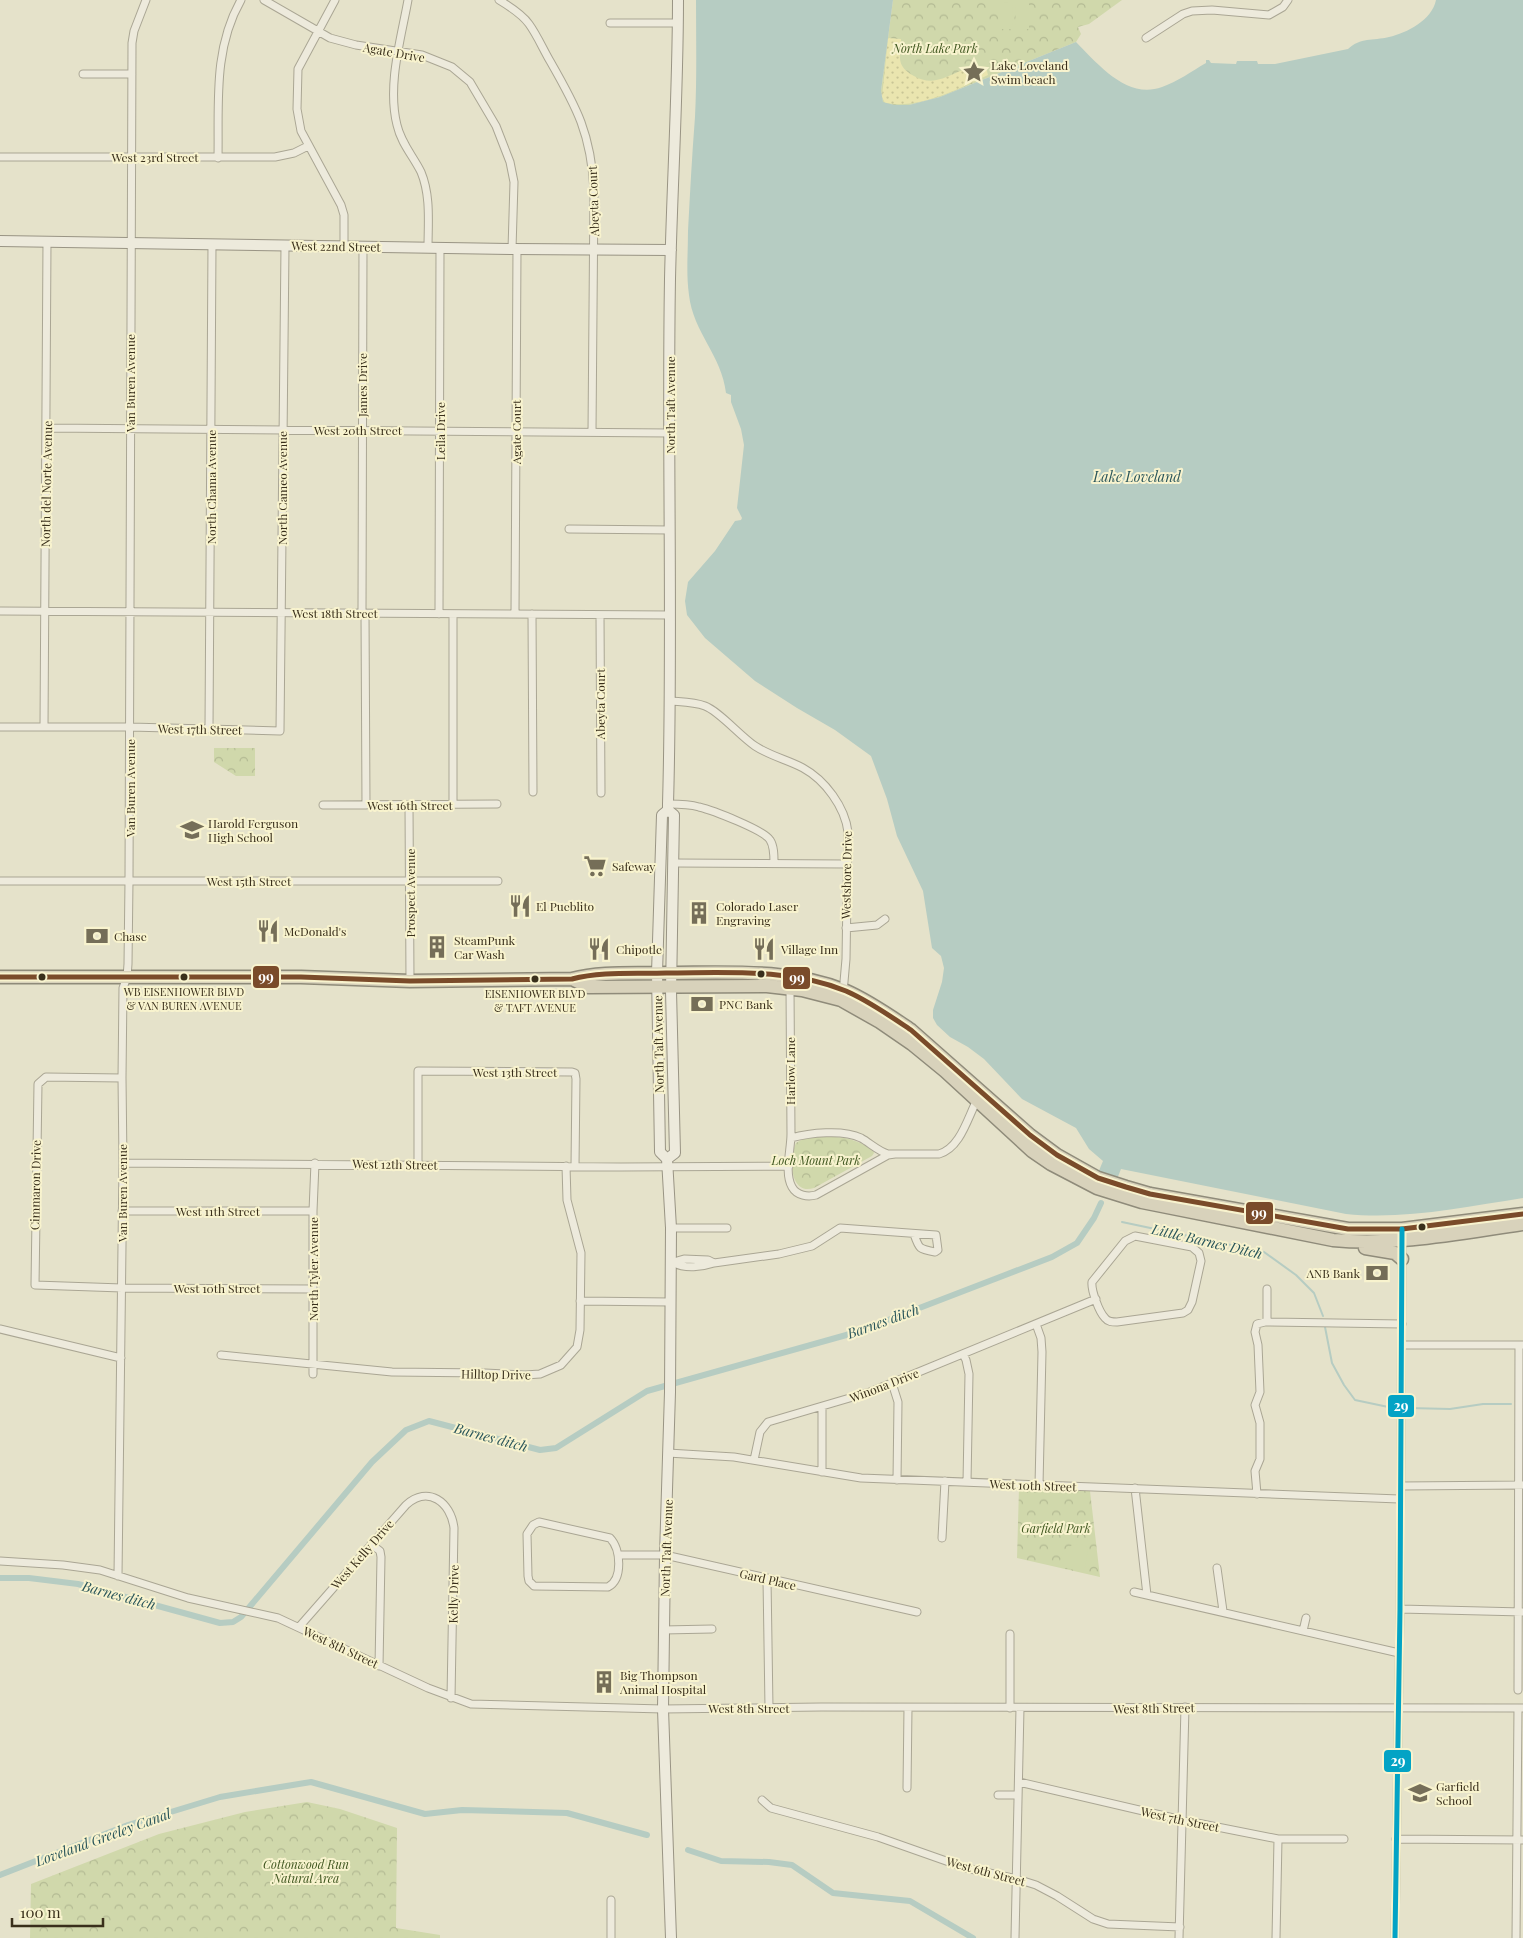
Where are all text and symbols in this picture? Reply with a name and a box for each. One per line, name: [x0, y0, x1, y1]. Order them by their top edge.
street label: Agate Drive: [361, 39, 426, 65]
park label: North Lake Park: [891, 40, 978, 56]
place label: Lake Loveland Swim beach: [991, 57, 1068, 87]
place icon: Lake Loveland Swim beach: [961, 59, 987, 85]
street label: West 23rd Street: [111, 149, 199, 165]
street label: Abeyta Court: [584, 165, 602, 238]
street label: West 22nd Street: [290, 237, 382, 255]
street label: Van Buren Avenue: [122, 334, 138, 433]
street label: James Drive: [354, 353, 370, 418]
street label: North Taft Avenue: [662, 356, 678, 454]
street label: Agate Court: [508, 399, 524, 465]
street label: Leila Drive: [432, 402, 448, 460]
street label: North del Norte Avenue: [37, 421, 55, 547]
street label: West 20th Street: [313, 422, 403, 438]
street label: North Chama Avenue: [203, 430, 219, 544]
street label: North Cameo Avenue: [274, 431, 290, 545]
water label: Lake Loveland: [1092, 467, 1181, 486]
street label: West 18th Street: [291, 605, 379, 621]
street label: Abeyta Court: [592, 668, 608, 740]
street label: West 17th Street: [157, 720, 243, 738]
street label: Van Buren Avenue: [122, 739, 138, 838]
street label: West 16th Street: [366, 797, 454, 813]
place label: Harold Ferguson High School: [208, 815, 298, 845]
school or university icon: Harold Ferguson High School: [179, 817, 205, 843]
street label: Westshore Drive: [837, 831, 855, 920]
street label: Prospect Avenue: [402, 848, 418, 938]
supermarket icon: Safeway: [582, 853, 608, 879]
place label: Safeway: [612, 858, 655, 874]
street label: West 15th Street: [206, 873, 292, 889]
restaurant icon: El Pueblito: [507, 893, 533, 919]
place label: El Pueblito: [536, 898, 595, 914]
place label: Colorado Laser Engraving: [716, 898, 799, 928]
building icon: Colorado Laser Engraving: [686, 900, 712, 926]
restaurant icon: McDonald's: [255, 918, 281, 944]
bank icon: Chase: [84, 923, 110, 949]
place label: McDonald's: [284, 923, 346, 939]
place label: Chase: [114, 928, 147, 944]
place label: SteamPunk Car Wash: [454, 932, 516, 962]
building icon: SteamPunk Car Wash: [424, 934, 450, 960]
restaurant icon: Chipotle: [586, 936, 612, 962]
restaurant icon: Village Inn: [751, 936, 777, 962]
place label: Chipotle: [616, 941, 662, 957]
place label: Village Inn: [780, 941, 838, 957]
line badge: 99: [252, 965, 280, 989]
line badge: 99: [782, 966, 811, 990]
text: 99: [258, 967, 274, 986]
text: 99: [789, 968, 805, 987]
unlabelled marker: [756, 969, 766, 979]
unlabelled marker: [37, 972, 47, 982]
marker: WB EISENHOWER BLVD & VAN BUREN AVENUE: [179, 972, 189, 982]
marker: EISENHOWER BLVD & TAFT AVENUE: [530, 974, 540, 984]
place label: WB EISENHOWER BLVD & VAN BUREN AVENUE: [123, 984, 244, 1013]
place label: EISENHOWER BLVD & TAFT AVENUE: [485, 986, 585, 1015]
bank icon: PNC Bank: [689, 991, 715, 1017]
street label: North Taft Avenue: [649, 995, 667, 1093]
place label: PNC Bank: [719, 996, 773, 1012]
street label: Harlow Lane: [782, 1037, 798, 1105]
street label: West 13th Street: [472, 1064, 558, 1080]
street label: Cimmaron Drive: [26, 1140, 44, 1230]
street label: Van Buren Avenue: [114, 1144, 130, 1243]
park label: Loch Mount Park: [771, 1152, 860, 1168]
street label: West 12th Street: [351, 1155, 438, 1173]
line badge: 99: [1245, 1201, 1274, 1225]
street label: West 11th Street: [175, 1203, 261, 1219]
text: 99: [1251, 1203, 1267, 1222]
street label: North Tyler Avenue: [305, 1217, 321, 1321]
water label: Little Barnes Ditch: [1149, 1219, 1264, 1263]
unlabelled marker: [1417, 1222, 1427, 1232]
bank icon: ANB Bank: [1364, 1260, 1390, 1286]
place label: ANB Bank: [1306, 1265, 1360, 1281]
street label: West 10th Street: [173, 1280, 261, 1296]
water label: Barnes ditch: [843, 1299, 922, 1343]
street label: Winona Drive: [846, 1364, 921, 1406]
street label: Hilltop Drive: [461, 1365, 531, 1383]
line badge: 29: [1387, 1394, 1415, 1418]
text: 29: [1393, 1396, 1409, 1415]
water label: Barnes ditch: [451, 1418, 530, 1456]
street label: West 10th Street: [988, 1475, 1077, 1495]
street label: North Taft Avenue: [656, 1499, 676, 1597]
street label: West Kelly Drive: [327, 1516, 397, 1593]
park label: Garfield Park: [1021, 1520, 1091, 1536]
street label: Kelly Drive: [444, 1564, 462, 1624]
street label: Gard Place: [738, 1565, 798, 1593]
water label: Barnes ditch: [79, 1576, 158, 1614]
street label: West 8th Street: [300, 1622, 382, 1672]
place label: Big Thompson Animal Hospital: [619, 1667, 707, 1697]
building icon: Big Thompson Animal Hospital: [591, 1669, 617, 1695]
street label: West 8th Street: [1112, 1699, 1196, 1717]
street label: West 8th Street: [707, 1700, 790, 1716]
line badge: 29: [1383, 1749, 1412, 1773]
text: 29: [1390, 1751, 1406, 1770]
place label: Garfield School: [1436, 1778, 1479, 1808]
school or university icon: Garfield School: [1407, 1780, 1433, 1806]
water label: Loveland Greeley Canal: [32, 1803, 174, 1871]
street label: West 7th Street: [1138, 1803, 1221, 1835]
street label: West 6th Street: [944, 1853, 1028, 1889]
park label: Cottonwood Run Natural Area: [263, 1856, 349, 1886]
scale bar: [12, 1896, 104, 1928]
text: 100 m: [20, 1902, 61, 1922]

